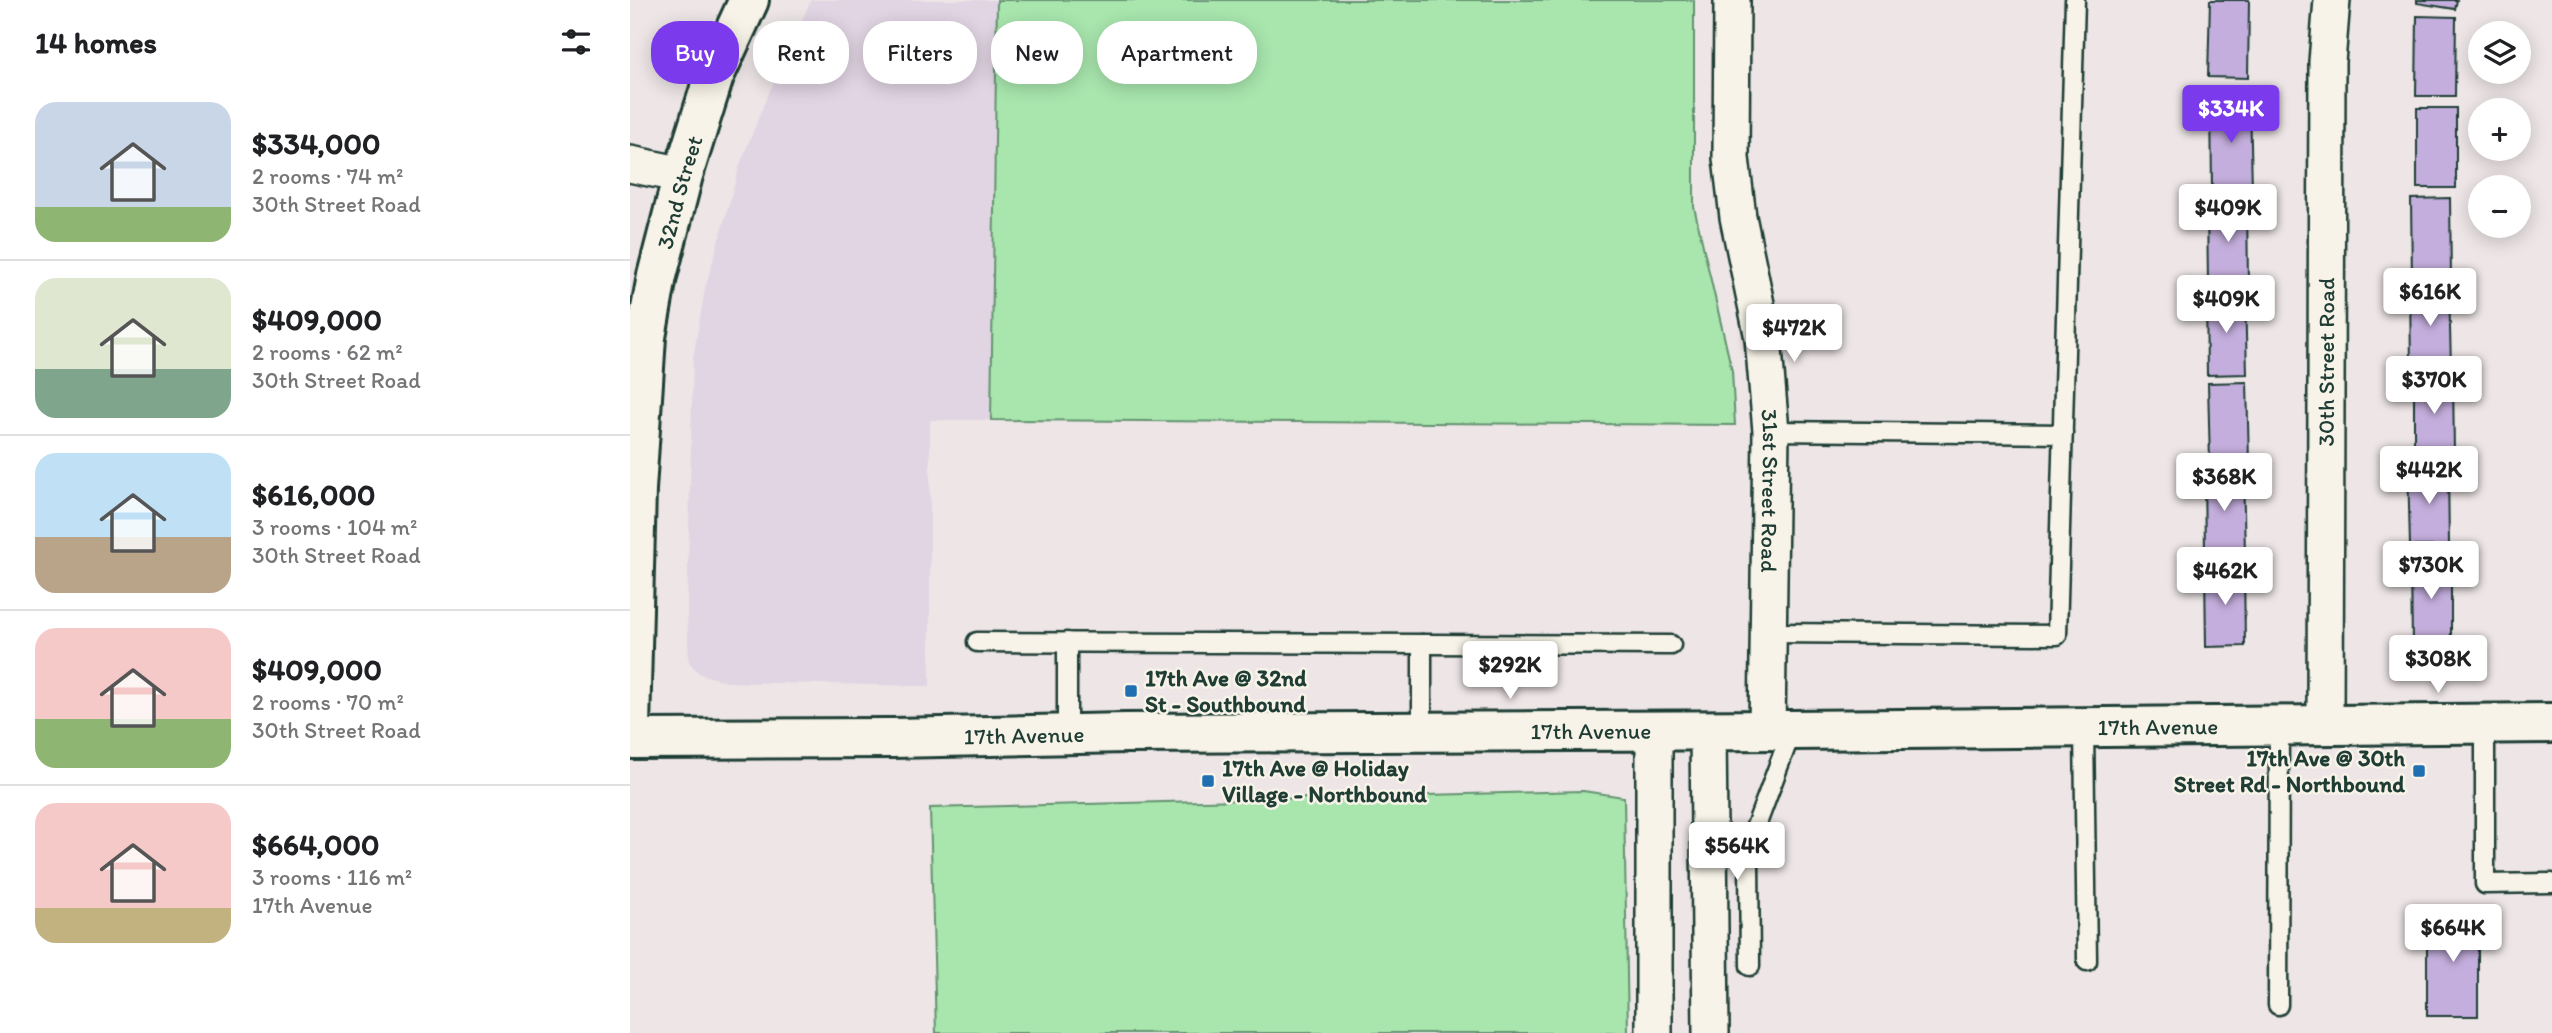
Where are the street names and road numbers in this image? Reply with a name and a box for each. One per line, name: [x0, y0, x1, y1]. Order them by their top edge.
street label: 32nd Street: [651, 132, 709, 252]
street label: 30th Street Road: [2312, 277, 2340, 446]
street label: 31st Street Road: [1755, 408, 1785, 573]
street label: 17th Avenue: [2097, 712, 2218, 741]
street label: 17th Avenue: [1531, 717, 1651, 745]
street label: 17th Avenue: [963, 720, 1085, 750]

